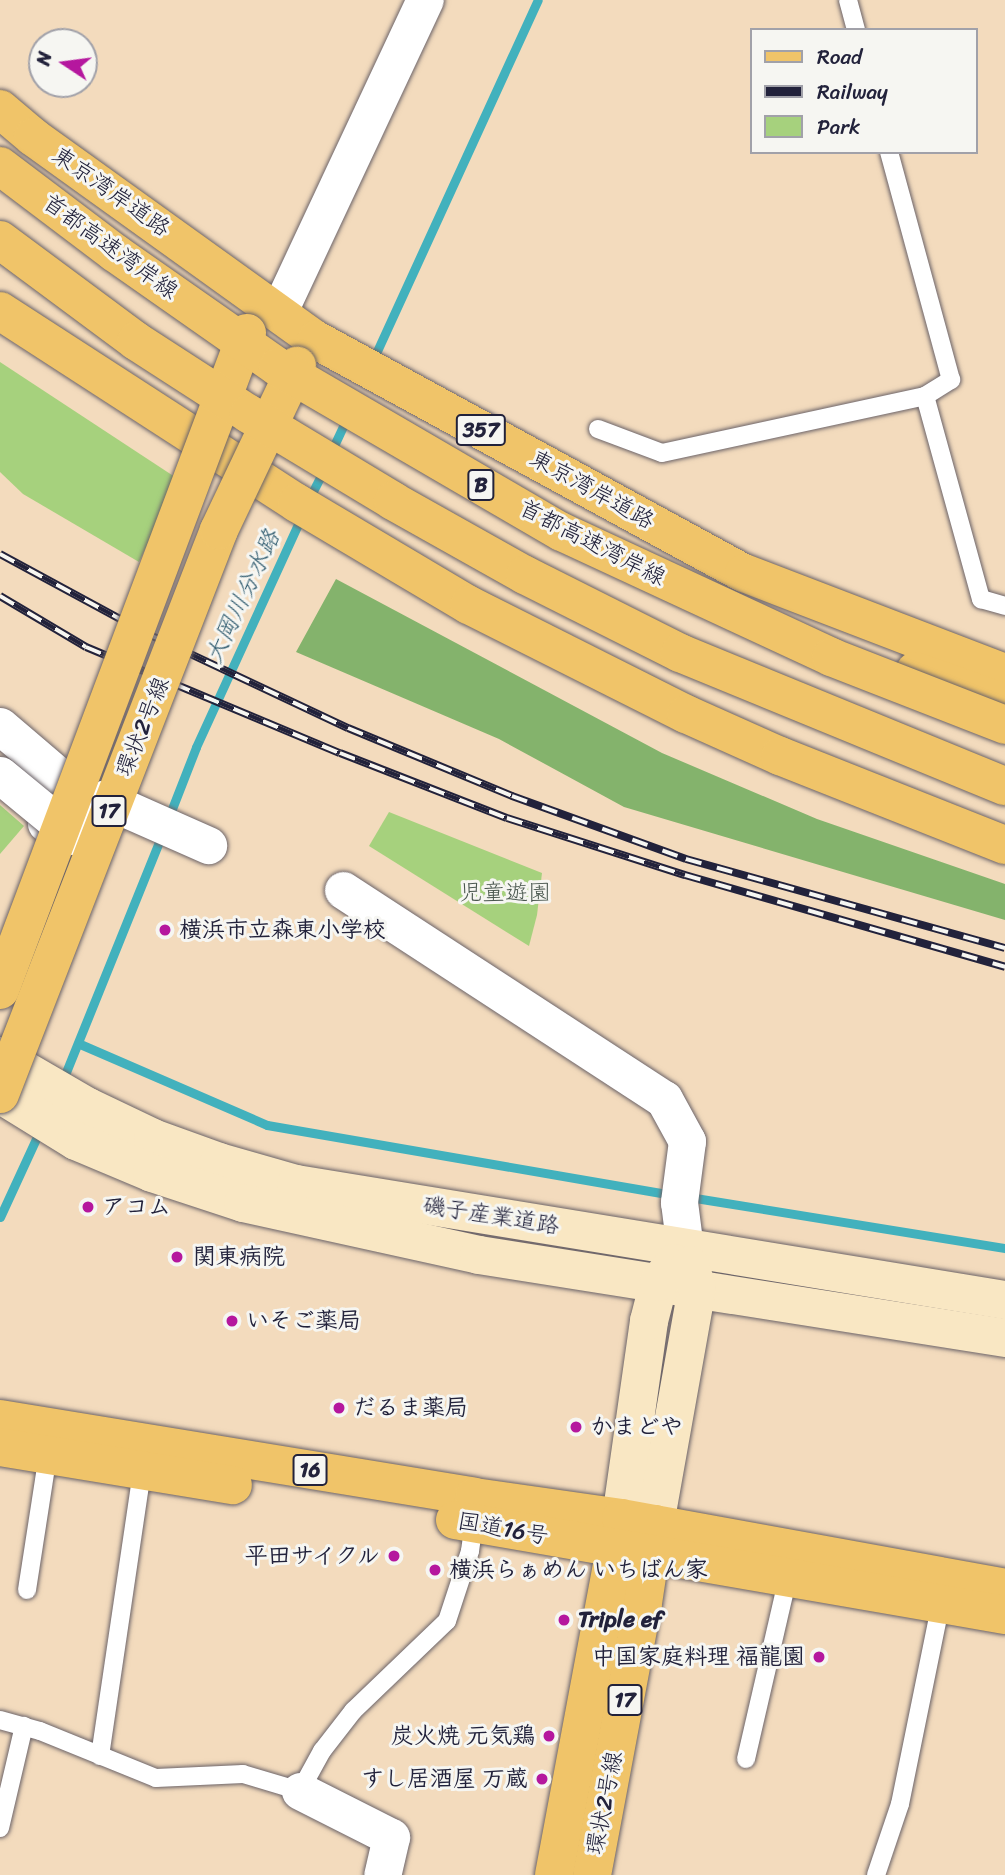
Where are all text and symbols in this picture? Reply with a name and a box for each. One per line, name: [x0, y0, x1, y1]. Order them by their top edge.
north arrow: [28, 28, 98, 98]
legend: [750, 28, 977, 154]
text: Road: [817, 38, 862, 76]
text: N: [26, 48, 62, 69]
text: Railway: [817, 73, 888, 111]
text: Park: [817, 108, 860, 146]
street label: 東京湾岸道路: [47, 141, 175, 243]
street label: 首都高速湾岸線: [37, 189, 183, 305]
road number: 357: [455, 412, 507, 448]
street label: 東京湾岸道路: [525, 444, 659, 536]
road number: B: [467, 468, 495, 503]
street label: 首都高速湾岸線: [514, 494, 670, 592]
water label: 大岡川分水路: [200, 526, 286, 668]
street label: 環状2号線: [110, 673, 176, 781]
road number: 17: [92, 794, 126, 828]
park label: 児童遊園: [459, 879, 551, 907]
place label: 横浜市立森東小学校: [179, 916, 386, 944]
marker: 横浜市立森東小学校: [157, 922, 173, 938]
street label: 磯子産業道路: [421, 1192, 561, 1240]
place label: アコム: [102, 1193, 171, 1221]
marker: アコム: [80, 1199, 96, 1215]
place label: 関東病院: [193, 1243, 285, 1271]
marker: 関東病院: [167, 1247, 187, 1267]
place label: いそご薬局: [246, 1307, 361, 1335]
marker: いそご薬局: [224, 1313, 240, 1329]
place label: だるま薬局: [353, 1394, 468, 1422]
marker: だるま薬局: [331, 1400, 347, 1416]
place label: かまどや: [590, 1413, 682, 1441]
marker: かまどや: [568, 1419, 584, 1435]
road number: 16: [292, 1452, 328, 1488]
street label: 国道16号: [455, 1507, 551, 1551]
place label: 平田サイクル: [242, 1542, 380, 1570]
marker: 平田サイクル: [386, 1548, 402, 1564]
place label: 横浜らぁめん いちばん家: [449, 1556, 708, 1584]
marker: 横浜らぁめん いちばん家: [427, 1562, 443, 1578]
place label: Triple ef: [578, 1606, 663, 1634]
marker: Triple ef: [556, 1612, 572, 1628]
place label: 中国家庭料理 福龍園: [592, 1643, 805, 1671]
marker: 中国家庭料理 福龍園: [811, 1649, 827, 1665]
road number: 17: [608, 1682, 642, 1718]
place label: 炭火焼 元気鶏: [391, 1722, 535, 1750]
marker: 炭火焼 元気鶏: [541, 1728, 557, 1744]
street label: 環状2号線: [581, 1749, 629, 1857]
place label: すし居酒屋 万蔵: [361, 1765, 528, 1793]
marker: すし居酒屋 万蔵: [534, 1771, 550, 1787]

